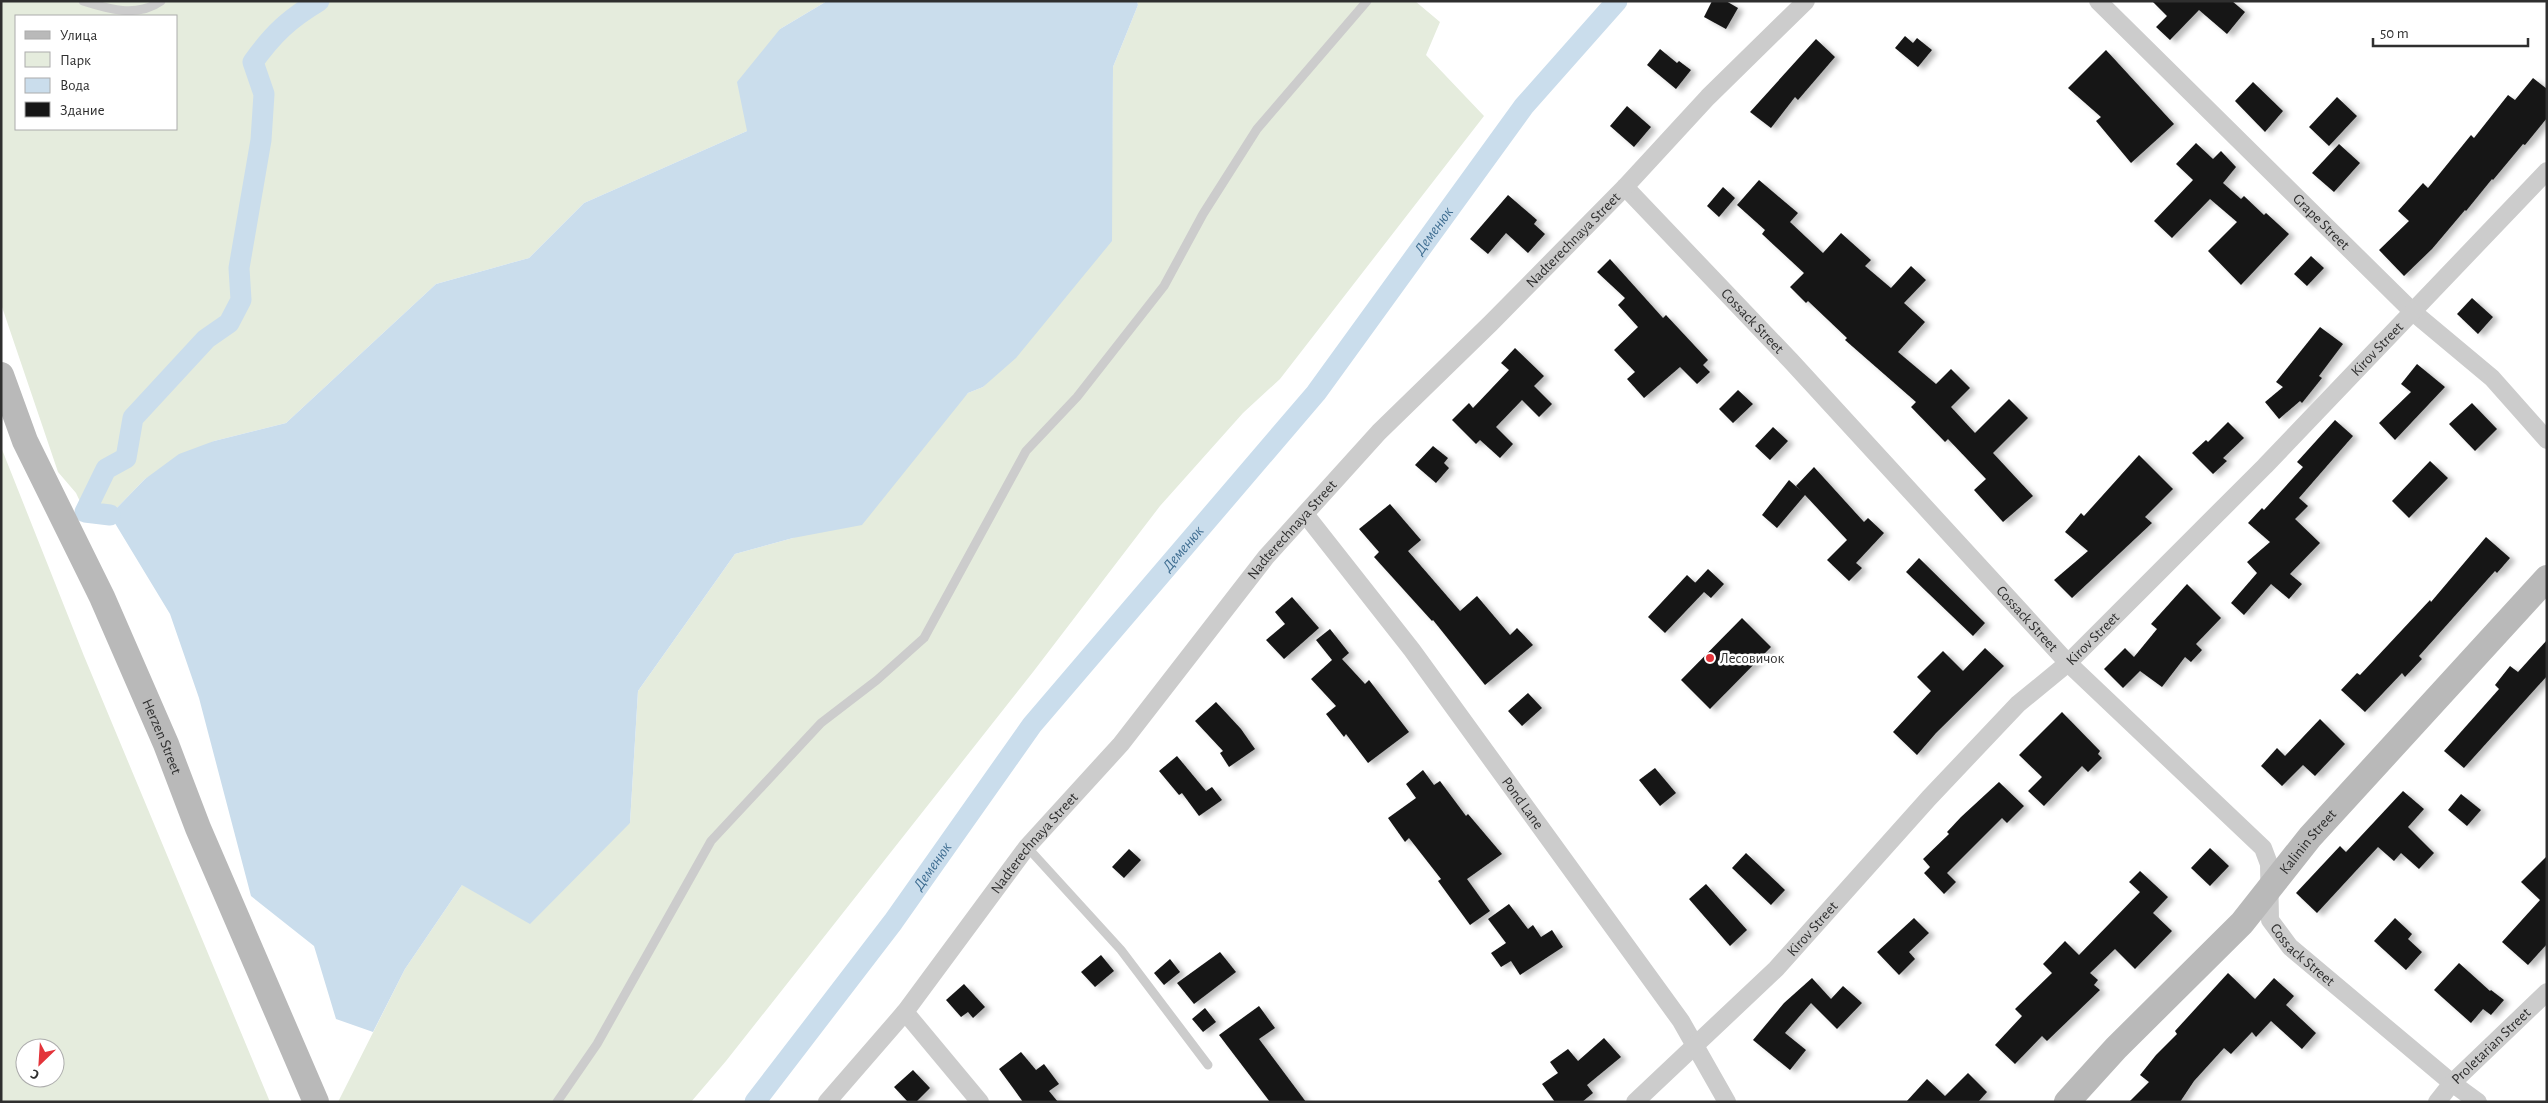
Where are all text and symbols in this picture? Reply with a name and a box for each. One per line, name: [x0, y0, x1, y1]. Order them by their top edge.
legend: [15, 15, 178, 130]
scale bar: [2373, 15, 2528, 47]
text: 50 m: [2380, 26, 2409, 41]
text: Улица: [60, 28, 97, 43]
text: Парк: [60, 53, 91, 68]
text: Вода: [60, 78, 90, 93]
text: Здание: [60, 103, 105, 118]
street label: Nadterechnaya Street: [1523, 189, 1623, 290]
street label: Grape Street: [2290, 191, 2353, 253]
water label: Деменюк: [1410, 204, 1456, 259]
street label: Cossack Street: [1718, 285, 1787, 356]
street label: Kirov Street: [2348, 319, 2406, 379]
street label: Nadterechnaya Street: [1244, 477, 1339, 582]
water label: Деменюк: [1158, 522, 1207, 575]
street label: Cossack Street: [1994, 583, 2061, 655]
street label: Kirov Street: [2063, 609, 2122, 668]
place label: Лесовичок: [1720, 651, 1784, 666]
marker: Лесовичок: [1704, 652, 1716, 664]
street label: Herzen Street: [140, 696, 184, 776]
street label: Pond Lane: [1499, 774, 1547, 832]
street label: Nadterechnaya Street: [988, 789, 1081, 896]
street label: Kalinin Street: [2276, 806, 2339, 877]
water label: Деменюк: [909, 839, 955, 894]
street label: Kirov Street: [1784, 898, 1841, 959]
street label: Cossack Street: [2268, 920, 2338, 989]
street label: Proletarian Street: [2448, 1005, 2533, 1087]
north arrow: [15, 1038, 65, 1088]
text: С: [28, 1066, 41, 1082]

